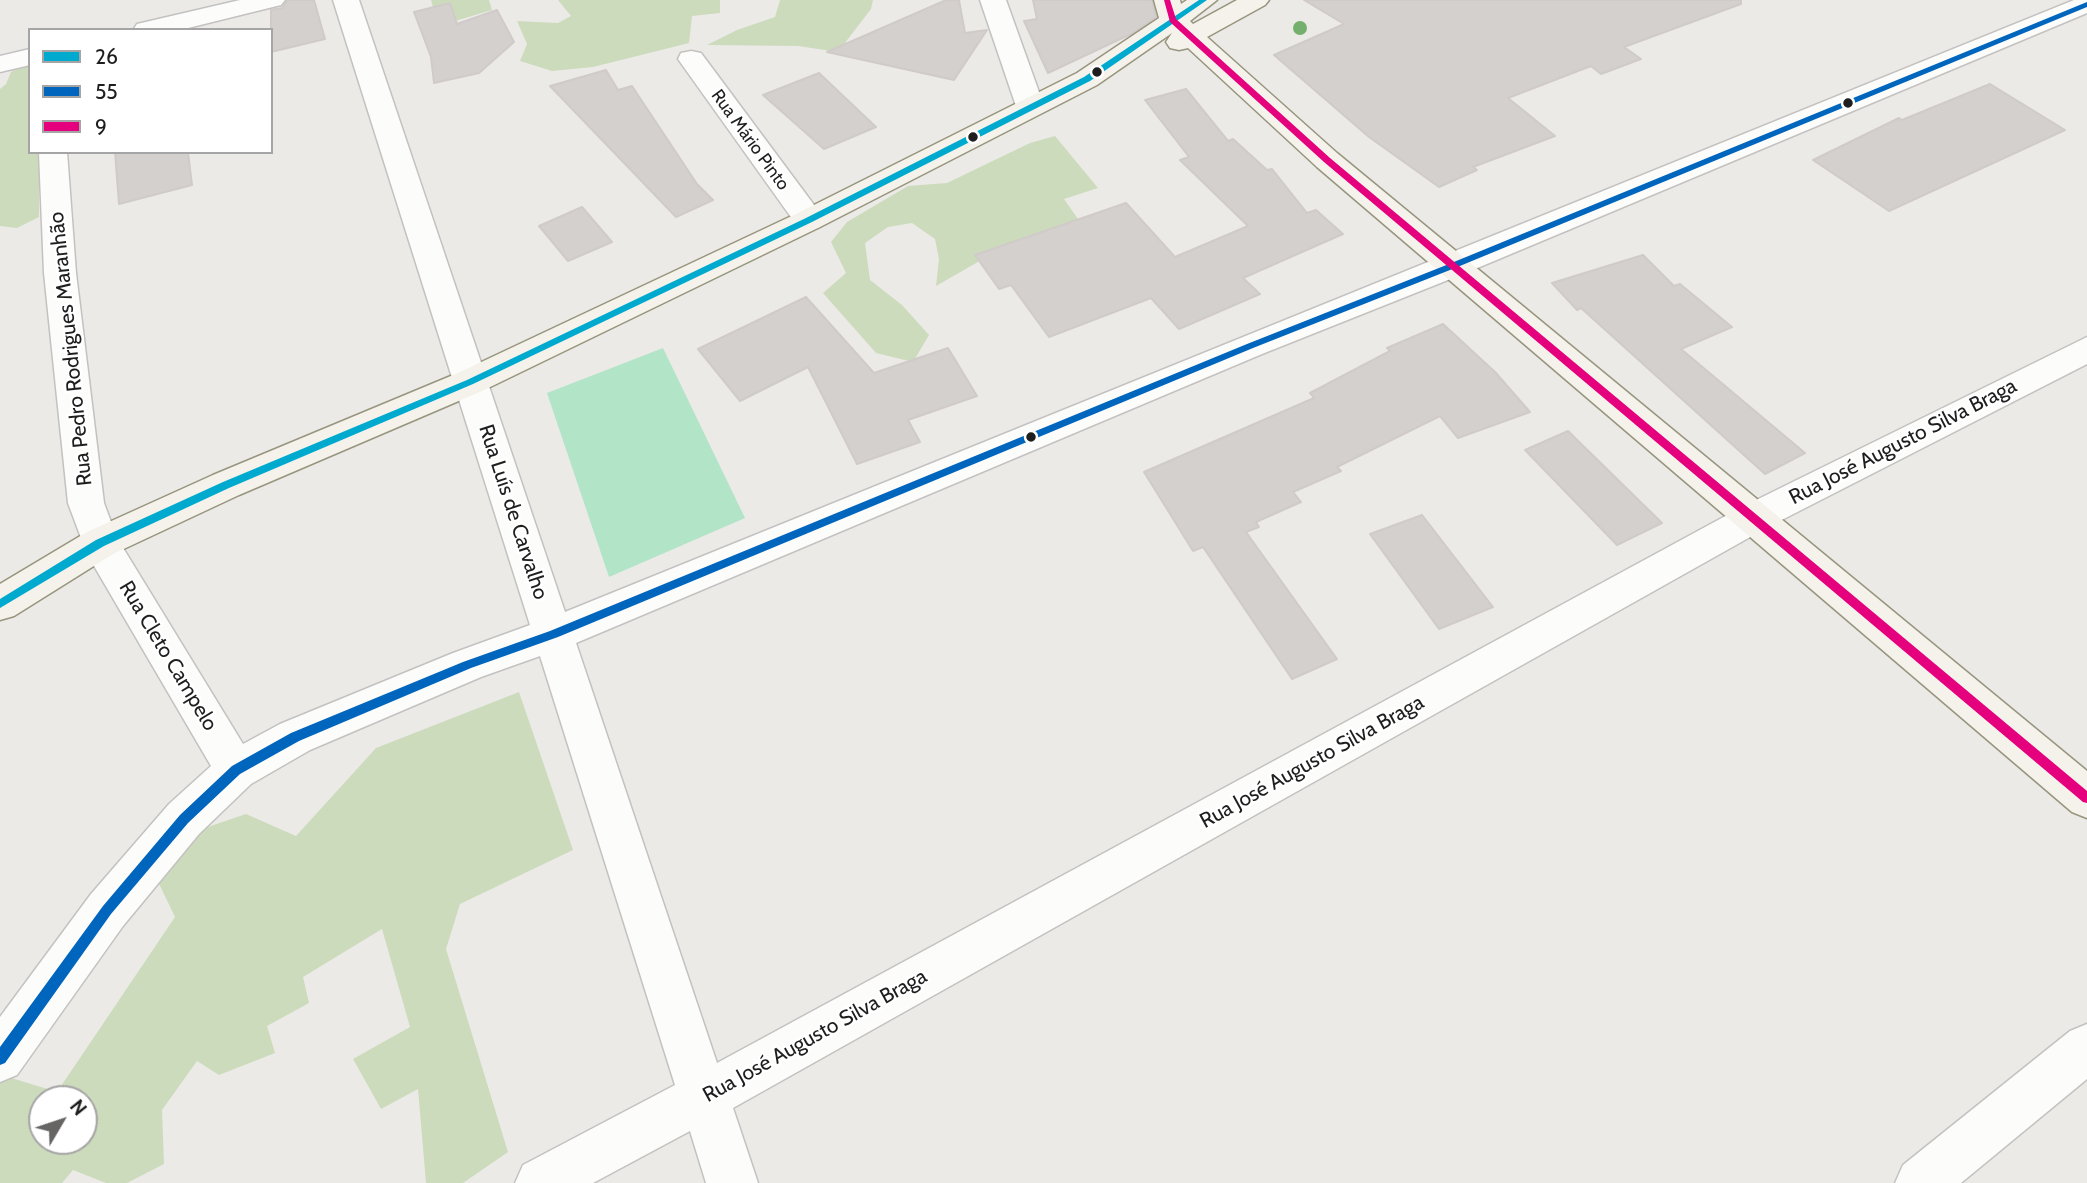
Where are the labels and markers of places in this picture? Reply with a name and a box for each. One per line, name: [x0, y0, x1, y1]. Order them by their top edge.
unlabelled marker: [1090, 65, 1104, 79]
unlabelled marker: [1841, 96, 1855, 110]
unlabelled marker: [966, 130, 980, 144]
unlabelled marker: [1024, 430, 1038, 444]

